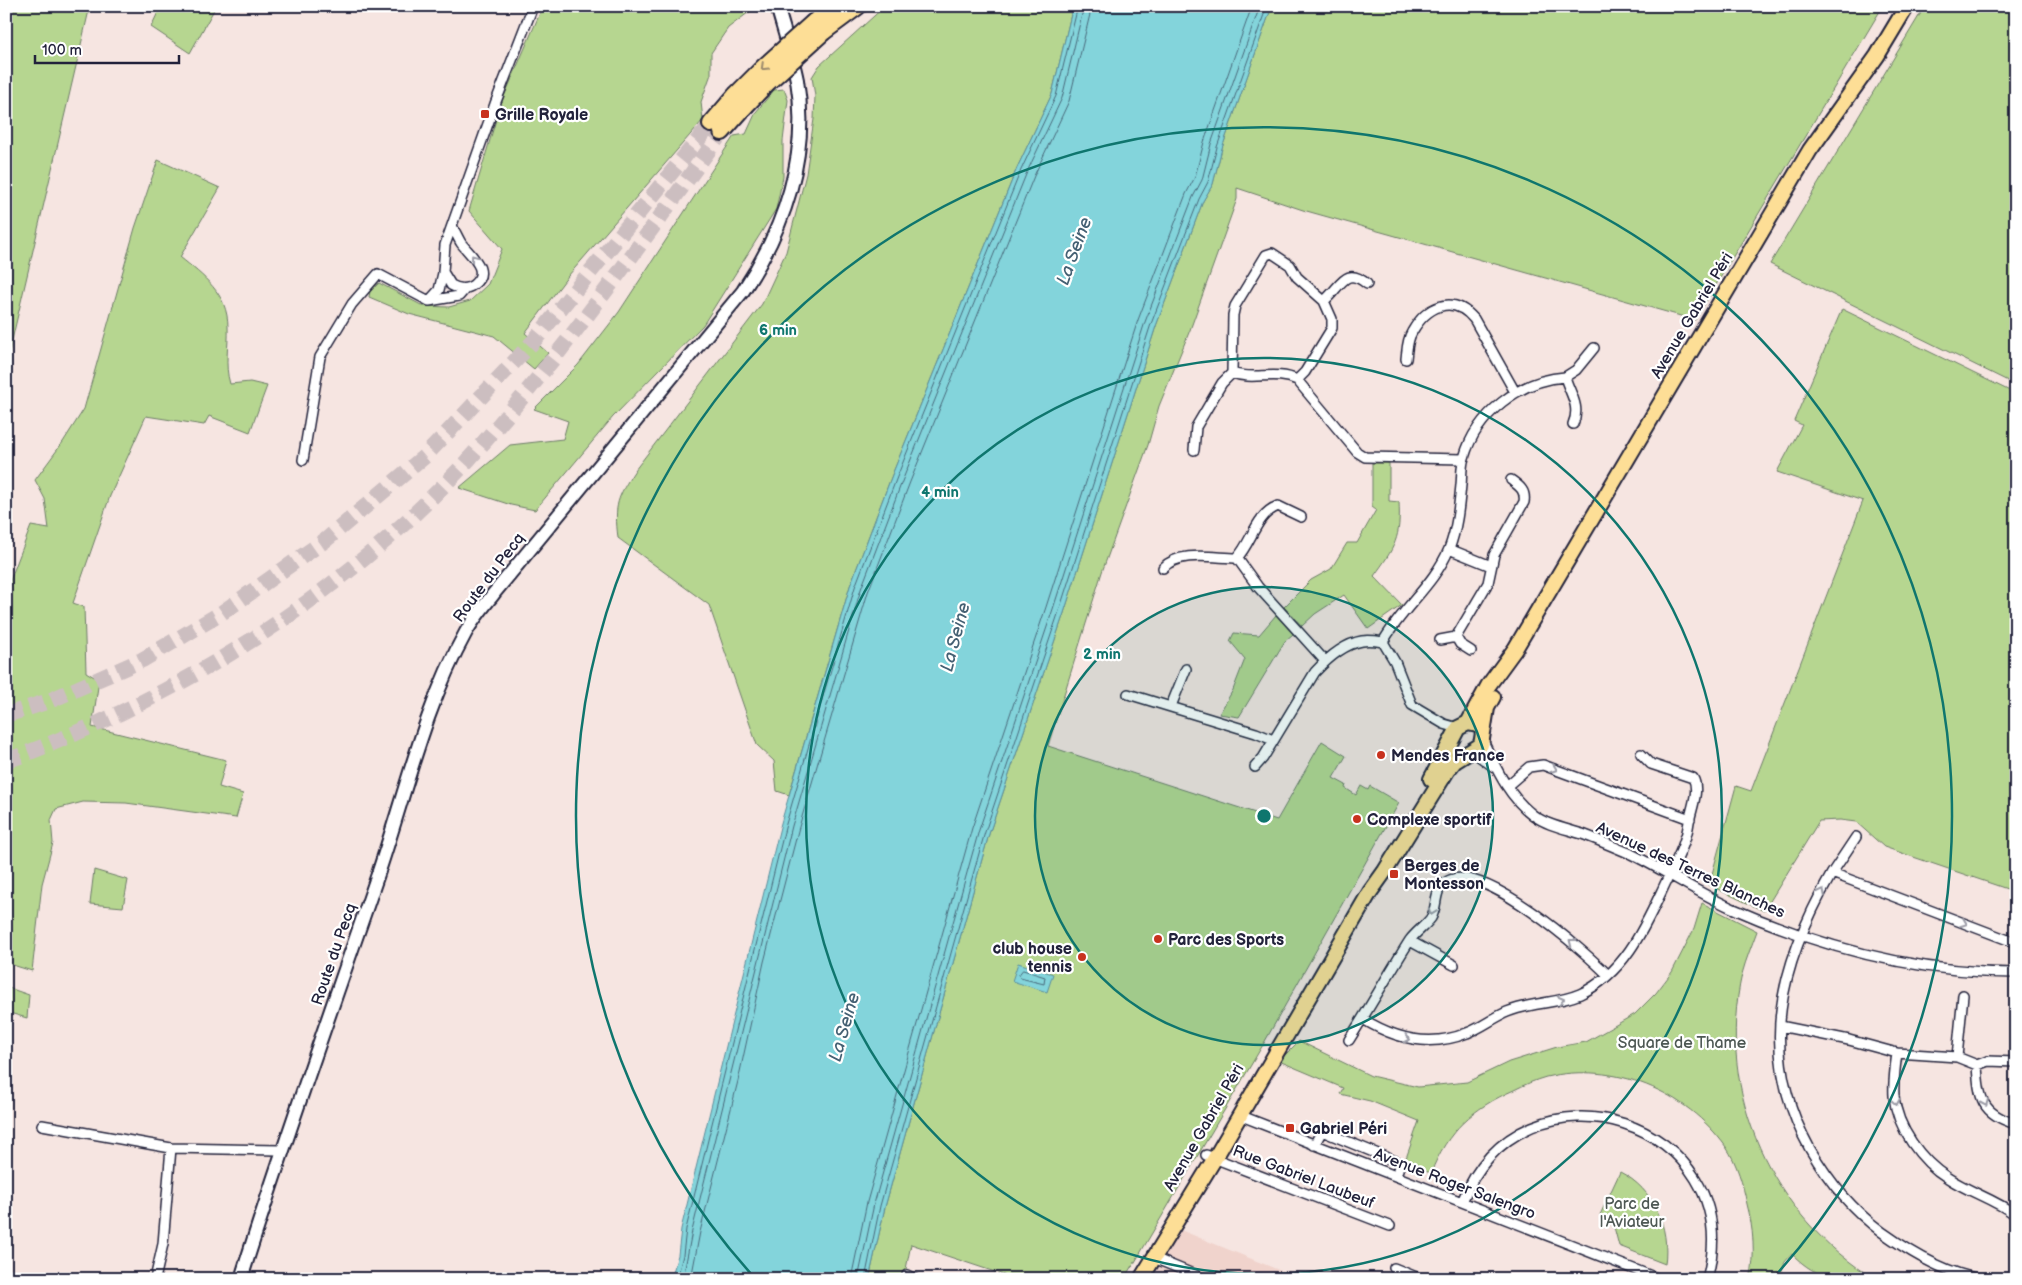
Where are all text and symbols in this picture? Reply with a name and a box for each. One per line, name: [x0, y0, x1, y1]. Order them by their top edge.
scale bar: [35, 32, 179, 64]
text: 100 m: [42, 41, 82, 60]
one-way arrow: [761, 61, 770, 70]
place label: Grille Royale: [495, 106, 588, 125]
marker: Grille Royale: [479, 108, 491, 120]
water label: La Seine: [1053, 214, 1096, 288]
street label: Avenue Gabriel Péri: [1647, 249, 1737, 382]
one-way arrow: [471, 254, 480, 264]
text: 6 min: [759, 321, 797, 340]
text: 4 min: [921, 483, 959, 502]
street label: Route du Pecq: [450, 530, 529, 626]
water label: La Seine: [936, 600, 975, 674]
text: 2 min: [1083, 645, 1121, 664]
place label: Mendes France: [1391, 747, 1504, 766]
marker: Mendes France: [1375, 749, 1387, 761]
one-way arrow: [1549, 763, 1558, 773]
centre of rings: [1255, 807, 1273, 825]
place label: Complexe sportif: [1367, 811, 1493, 830]
marker: Complexe sportif: [1351, 813, 1363, 825]
street label: Avenue des Terres Blanches: [1593, 818, 1788, 923]
place label: Berges de Montesson: [1404, 857, 1484, 894]
marker: Berges de Montesson: [1388, 868, 1400, 880]
one-way arrow: [1816, 888, 1826, 897]
street label: Route du Pecq: [308, 901, 361, 1008]
one-way arrow: [1428, 907, 1438, 916]
one-way arrow: [1959, 917, 1968, 927]
place label: Parc des Sports: [1168, 931, 1284, 950]
marker: Parc des Sports: [1152, 933, 1164, 945]
one-way arrow: [1569, 939, 1578, 947]
place label: club house tennis: [993, 940, 1072, 977]
marker: club house tennis: [1076, 951, 1088, 963]
water label: La Seine: [825, 990, 864, 1064]
one-way arrow: [1557, 995, 1565, 1005]
one-way arrow: [1403, 1033, 1412, 1043]
park label: Square de Thame: [1618, 1034, 1747, 1053]
street label: Avenue Gabriel Péri: [1160, 1061, 1248, 1195]
one-way arrow: [1890, 1097, 1900, 1106]
one-way arrow: [1978, 1098, 1989, 1107]
place label: Gabriel Péri: [1300, 1120, 1387, 1139]
marker: Gabriel Péri: [1284, 1122, 1296, 1134]
street label: Rue Gabriel Laubeuf: [1230, 1142, 1377, 1213]
street label: Avenue Roger Salengro: [1371, 1145, 1538, 1224]
park label: Parc de l'Aviateur: [1600, 1195, 1665, 1232]

